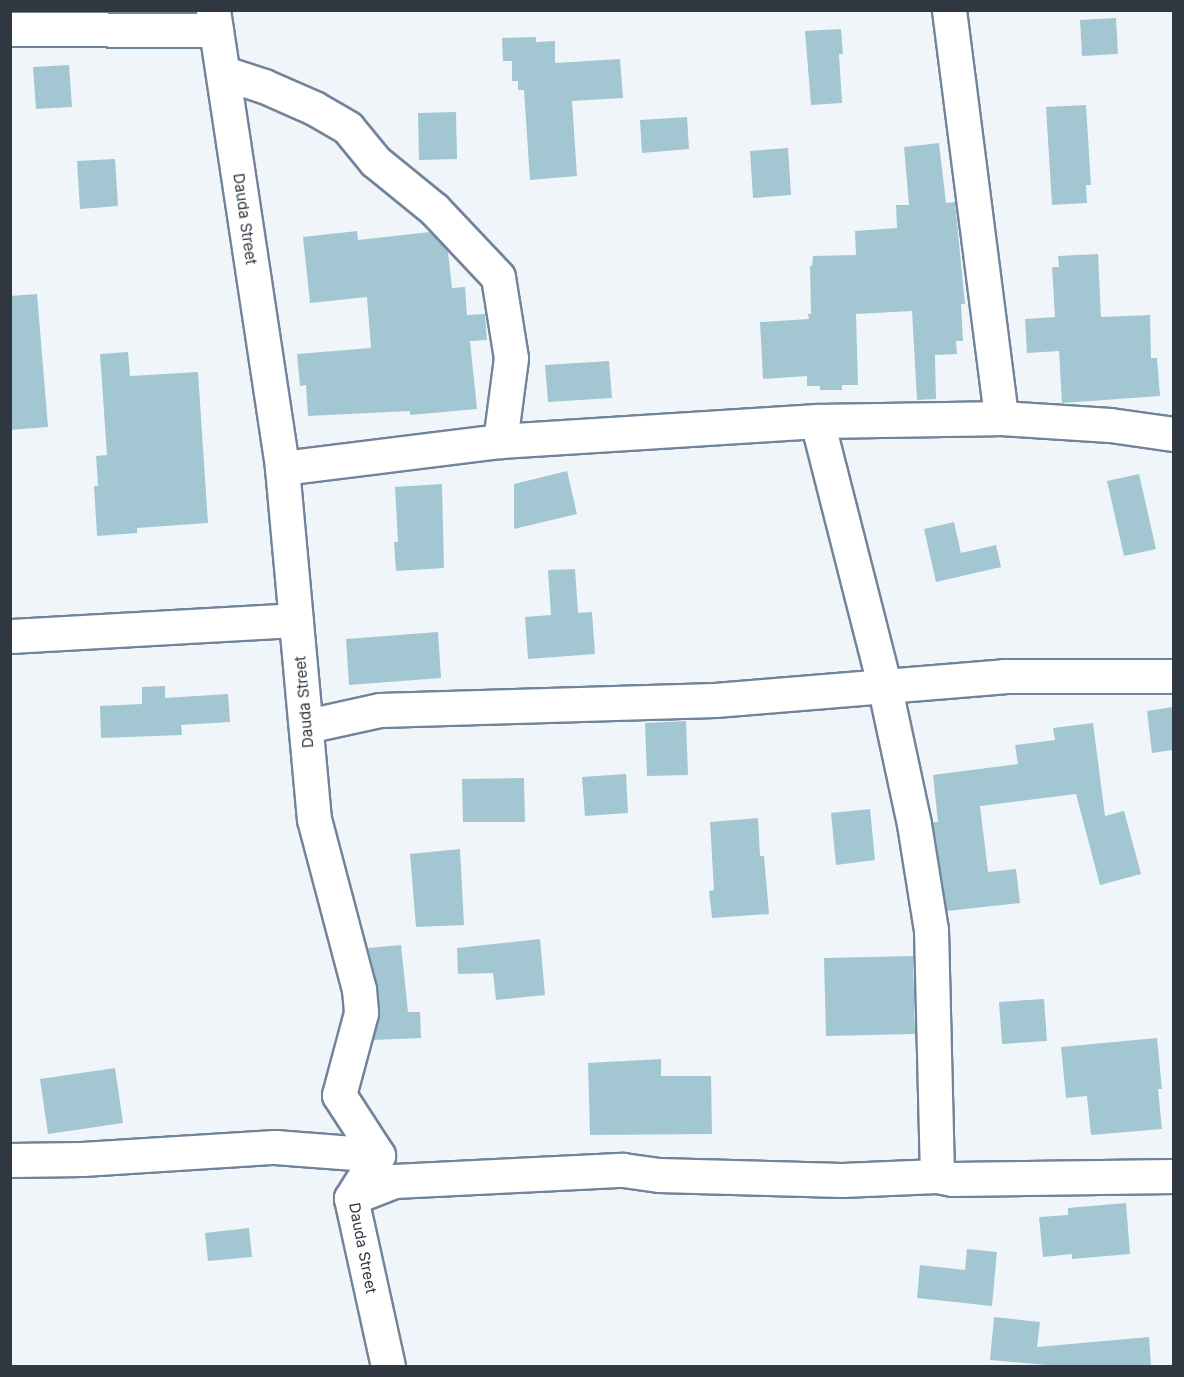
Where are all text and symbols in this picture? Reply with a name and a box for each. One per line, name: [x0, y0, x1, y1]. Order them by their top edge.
street label: Dauda Street: [230, 172, 260, 266]
street label: Dauda Street: [291, 655, 317, 749]
street label: Dauda Street: [345, 1201, 381, 1295]

